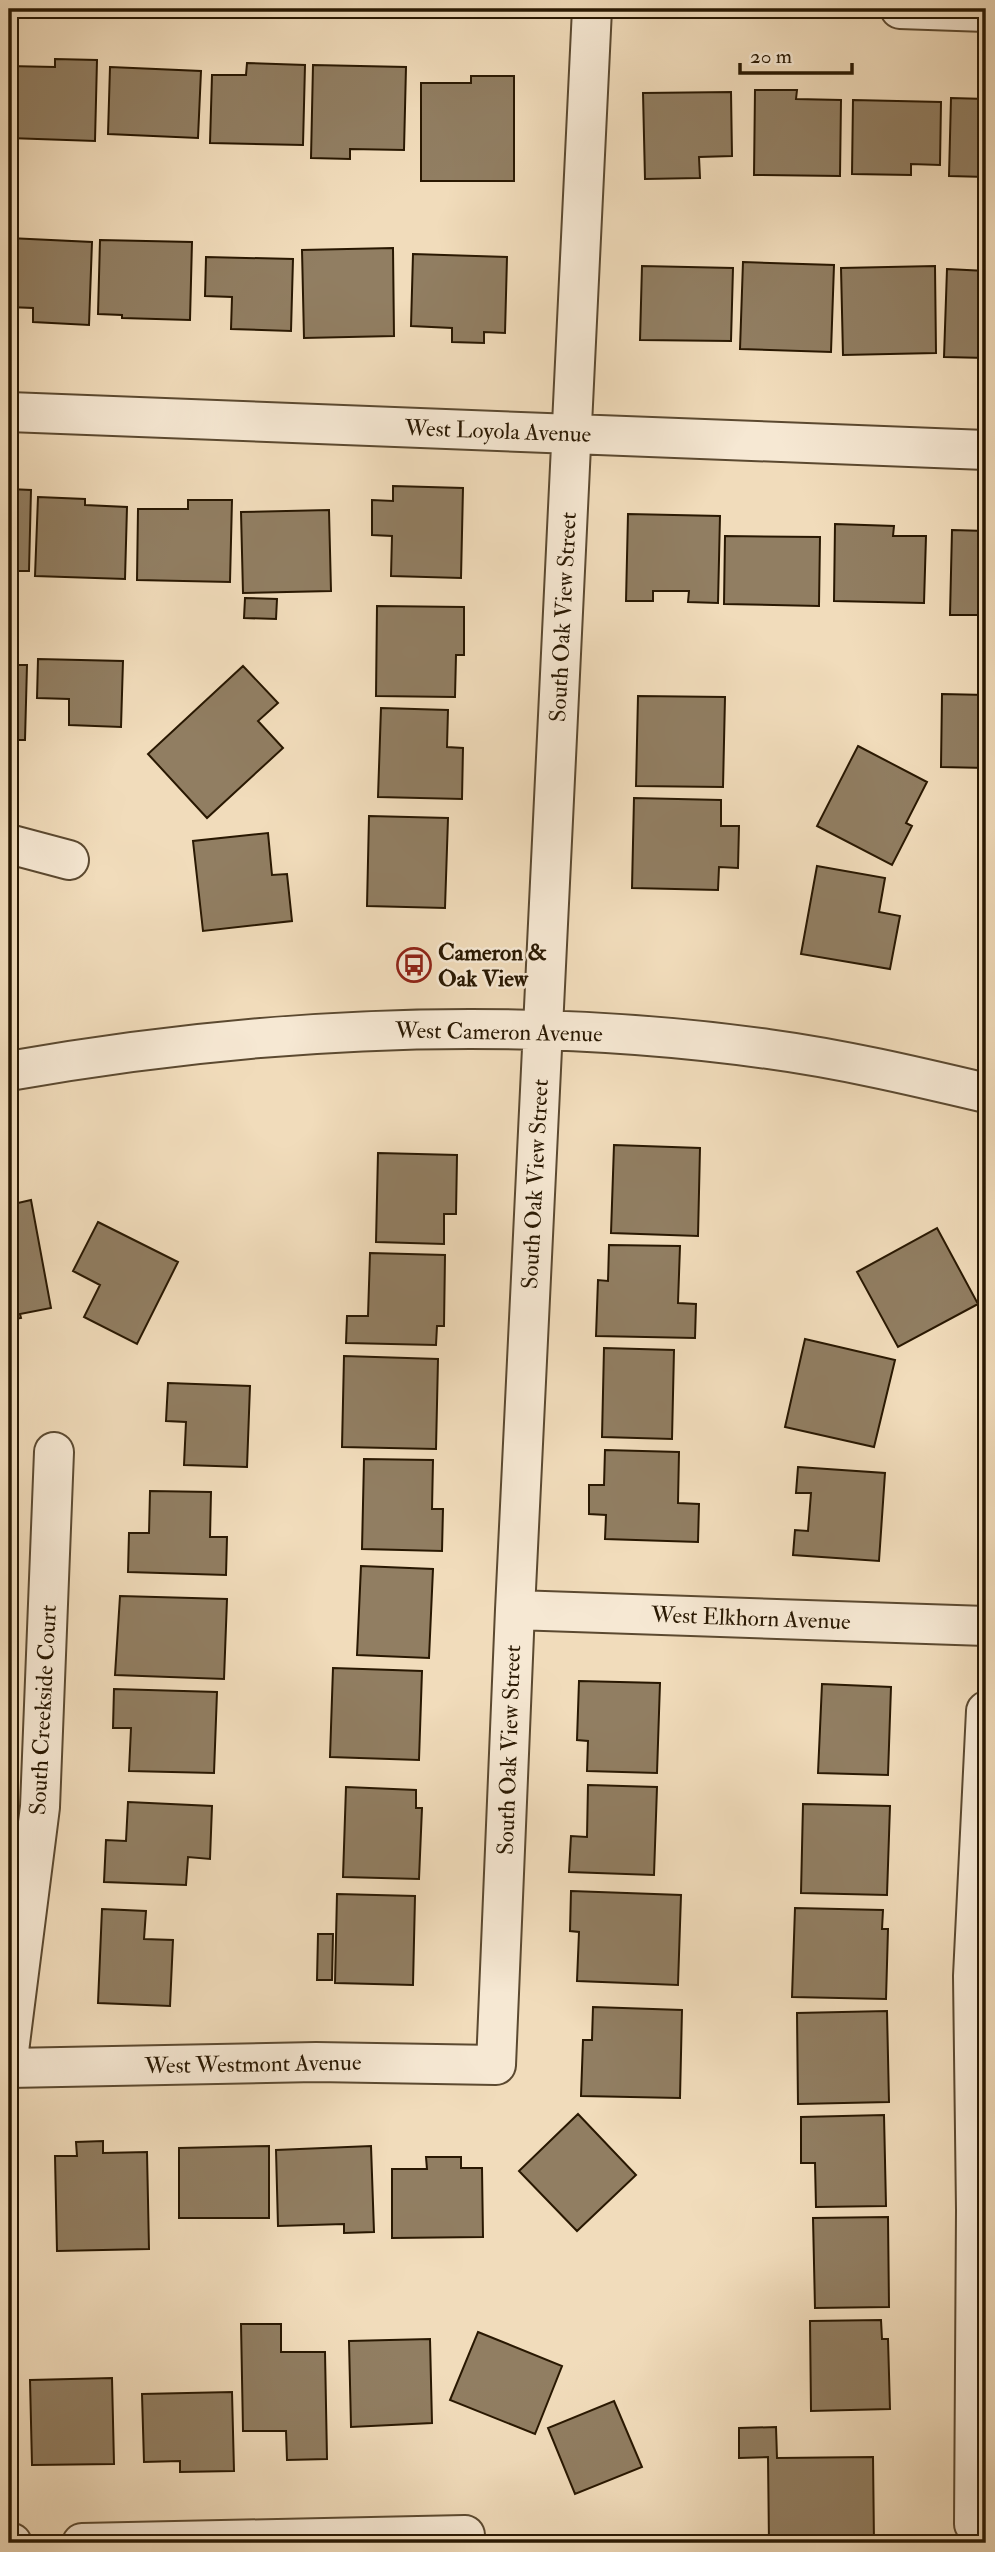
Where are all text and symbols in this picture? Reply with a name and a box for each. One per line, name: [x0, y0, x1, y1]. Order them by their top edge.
scale bar: [740, 32, 852, 76]
text: 20 m: [750, 43, 792, 70]
street label: West Loyola Avenue: [403, 413, 592, 449]
street label: South Oak View Street: [543, 511, 583, 723]
place label: Cameron & Oak View: [438, 938, 547, 993]
bus stop icon: Cameron & Oak View: [395, 946, 433, 984]
street label: West Cameron Avenue: [394, 1016, 603, 1048]
street label: South Oak View Street: [515, 1078, 555, 1290]
street label: West Elkhorn Avenue: [650, 1600, 852, 1636]
street label: South Creekside Court: [23, 1604, 63, 1816]
street label: South Oak View Street: [491, 1644, 527, 1856]
street label: West Westmont Avenue: [143, 2048, 362, 2080]

